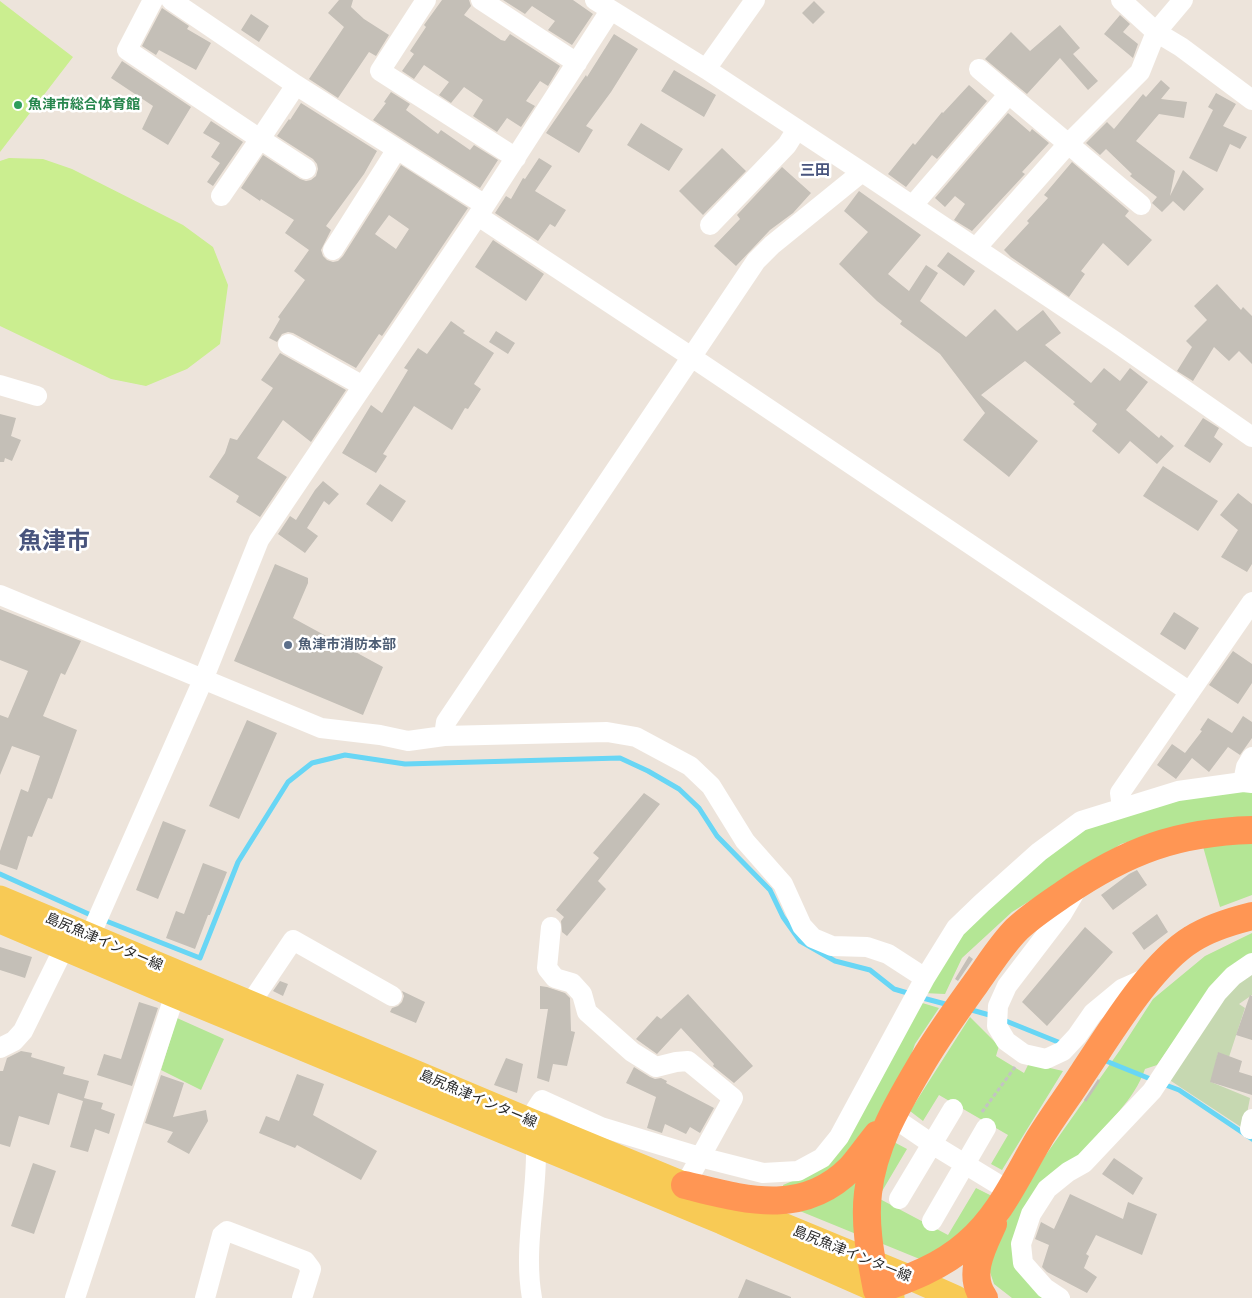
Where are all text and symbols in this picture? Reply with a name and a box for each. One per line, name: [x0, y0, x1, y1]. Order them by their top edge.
place label: 魚津市総合体育館: [28, 97, 140, 113]
marker: 魚津市総合体育館: [12, 99, 24, 111]
district label: 三田: [800, 162, 830, 180]
district label: 魚津市: [18, 528, 90, 556]
place label: 魚津市消防本部: [298, 637, 396, 653]
marker: 魚津市消防本部: [282, 639, 294, 651]
street label: 島尻魚津インター線: [43, 910, 165, 974]
street label: 島尻魚津インター線: [417, 1067, 539, 1131]
street label: 島尻魚津インター線: [790, 1223, 914, 1285]

